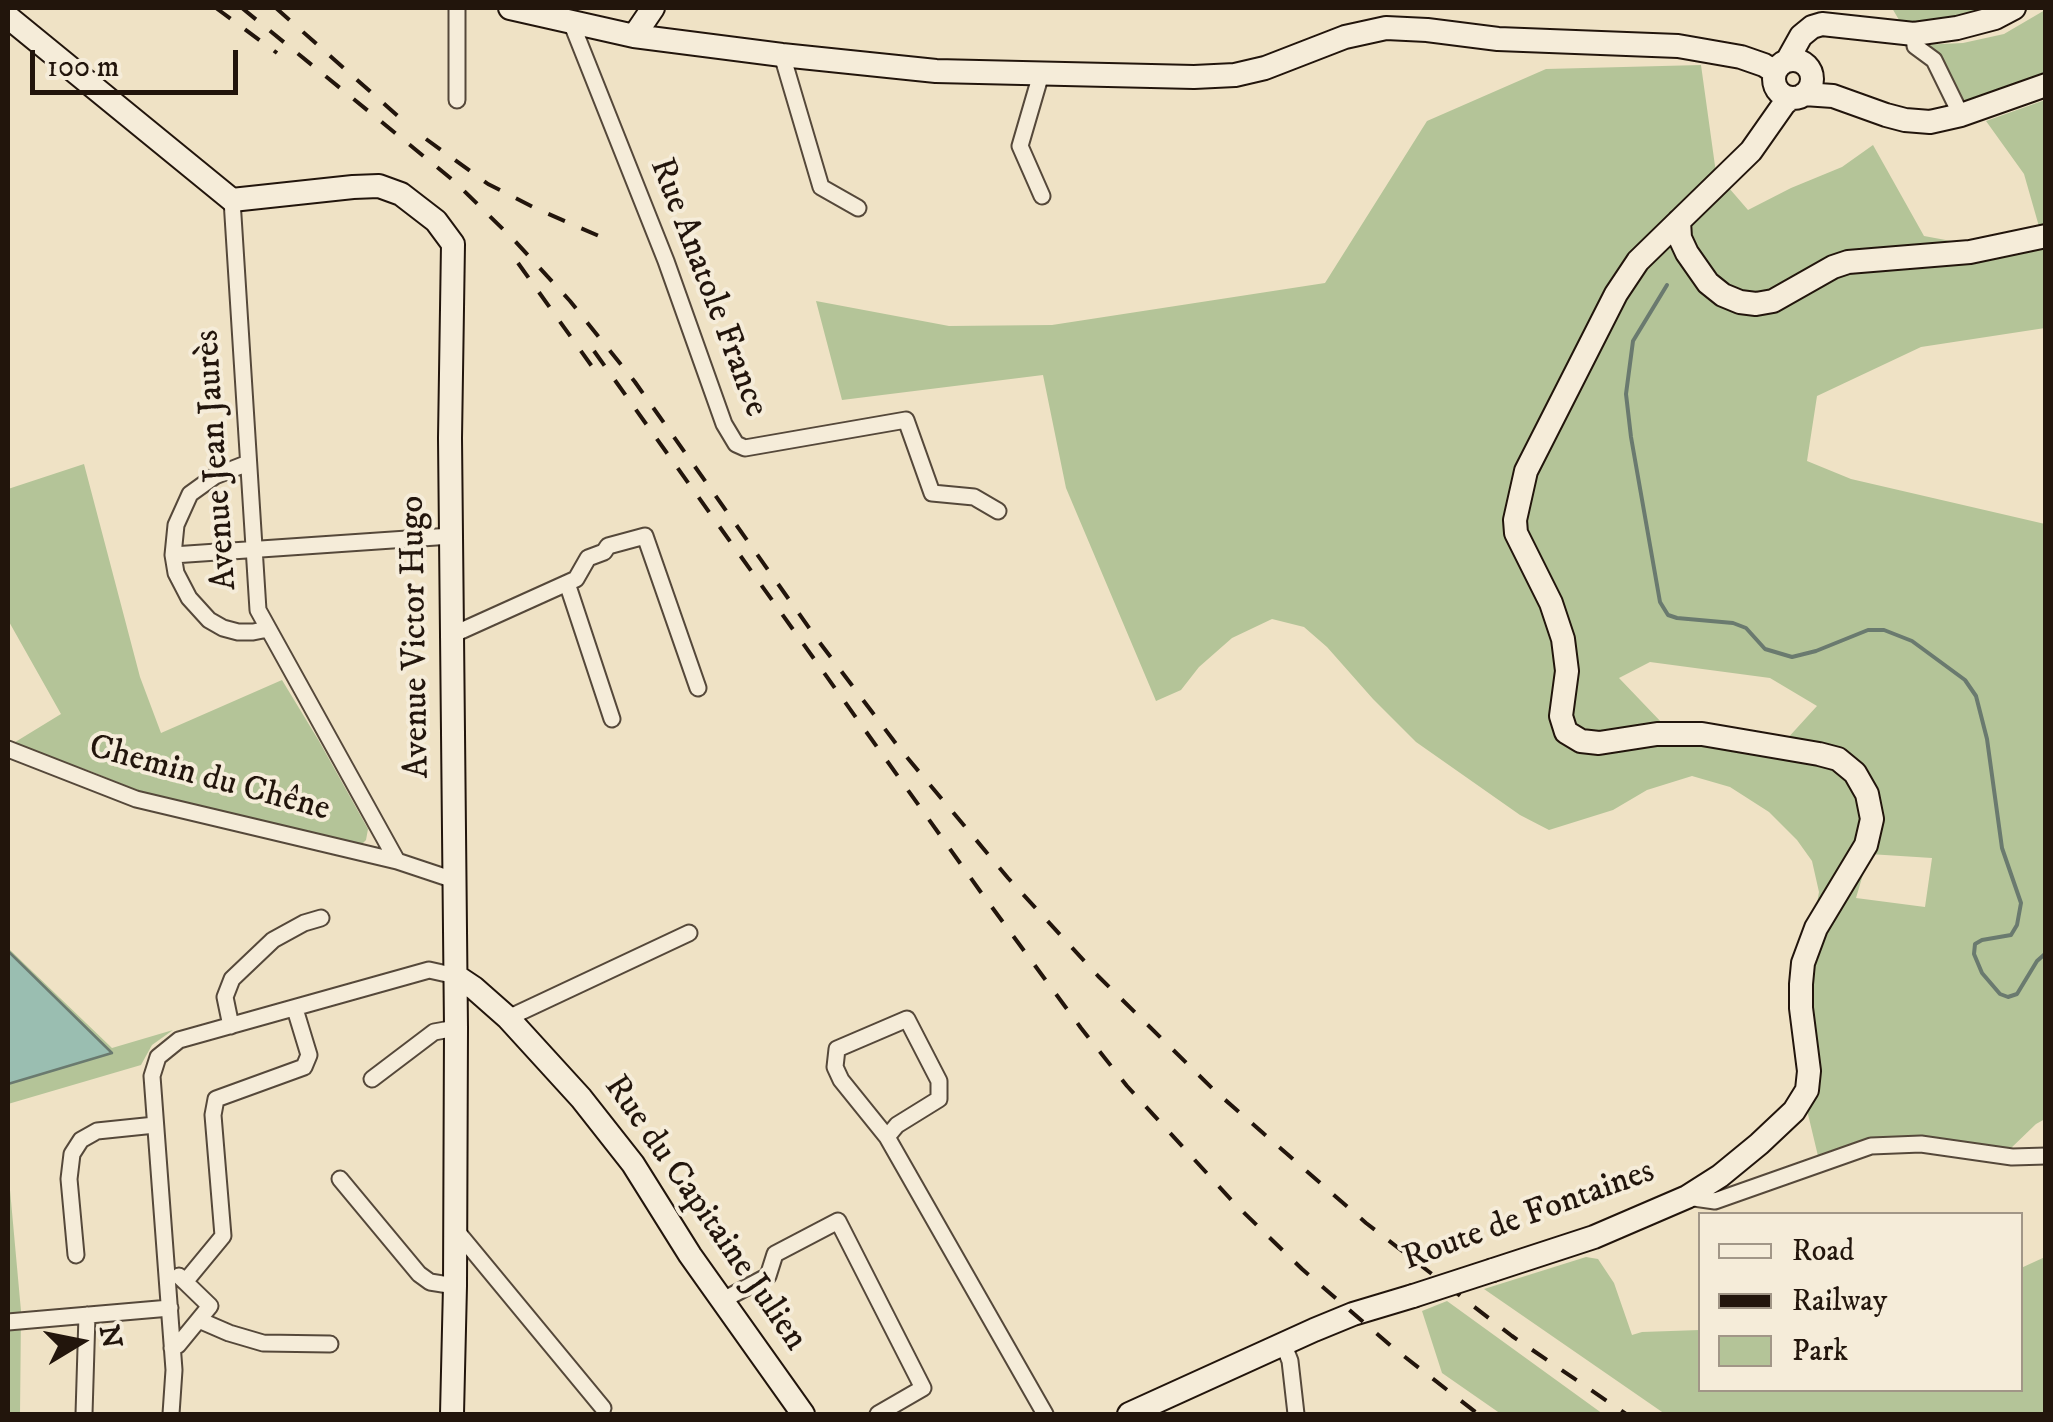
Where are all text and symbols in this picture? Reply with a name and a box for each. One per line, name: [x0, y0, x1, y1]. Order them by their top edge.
scale bar: [35, 30, 242, 92]
text: 100 m: [47, 49, 119, 86]
street label: Rue Anatole France: [638, 153, 776, 423]
street label: Avenue Jean Jaurès: [188, 328, 248, 592]
street label: Avenue Victor Hugo: [394, 495, 440, 779]
street label: Chemin du Chêne: [84, 728, 334, 832]
street label: Rue du Capitaine Julien: [593, 1068, 815, 1360]
street label: Route de Fontaines: [1398, 1152, 1660, 1282]
legend: [1698, 1212, 2023, 1392]
text: Road: [1792, 1233, 1854, 1270]
text: Railway: [1792, 1283, 1887, 1320]
north arrow: [30, 1292, 130, 1392]
text: N: [91, 1322, 129, 1351]
text: Park: [1792, 1333, 1848, 1370]

